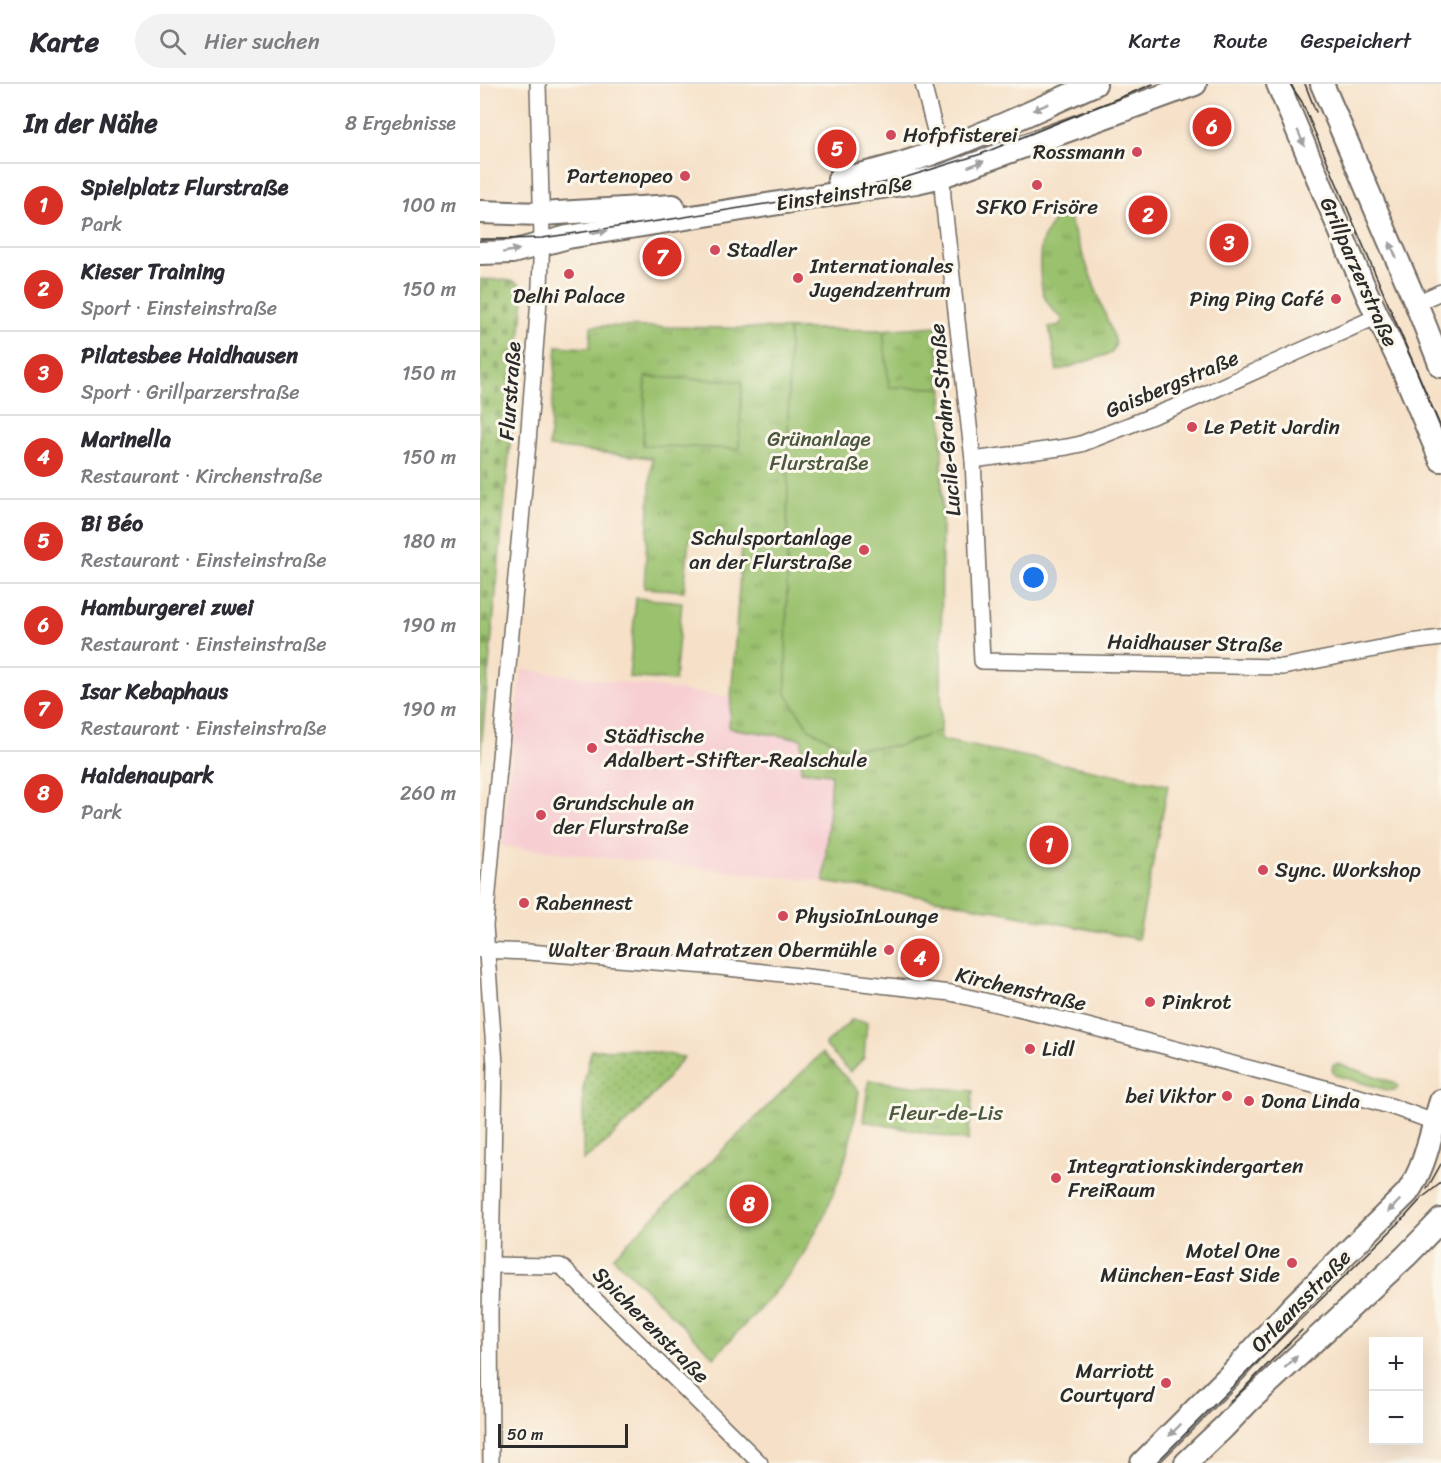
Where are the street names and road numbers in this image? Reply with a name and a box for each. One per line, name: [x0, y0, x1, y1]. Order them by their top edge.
street label: Einsteinstraße: [773, 163, 915, 223]
street label: Grillparzerstraße: [1309, 191, 1409, 353]
street label: Lucile-Grahn-Straße: [918, 322, 972, 518]
street label: Gaisbergstraße: [1099, 339, 1245, 429]
street label: Flurstraße: [488, 340, 532, 442]
street label: Haidhauser Straße: [1107, 622, 1283, 664]
street label: Kirchenstraße: [952, 955, 1090, 1023]
street label: Orleansstraße: [1241, 1240, 1361, 1362]
street label: Spicherenstraße: [583, 1257, 719, 1393]

